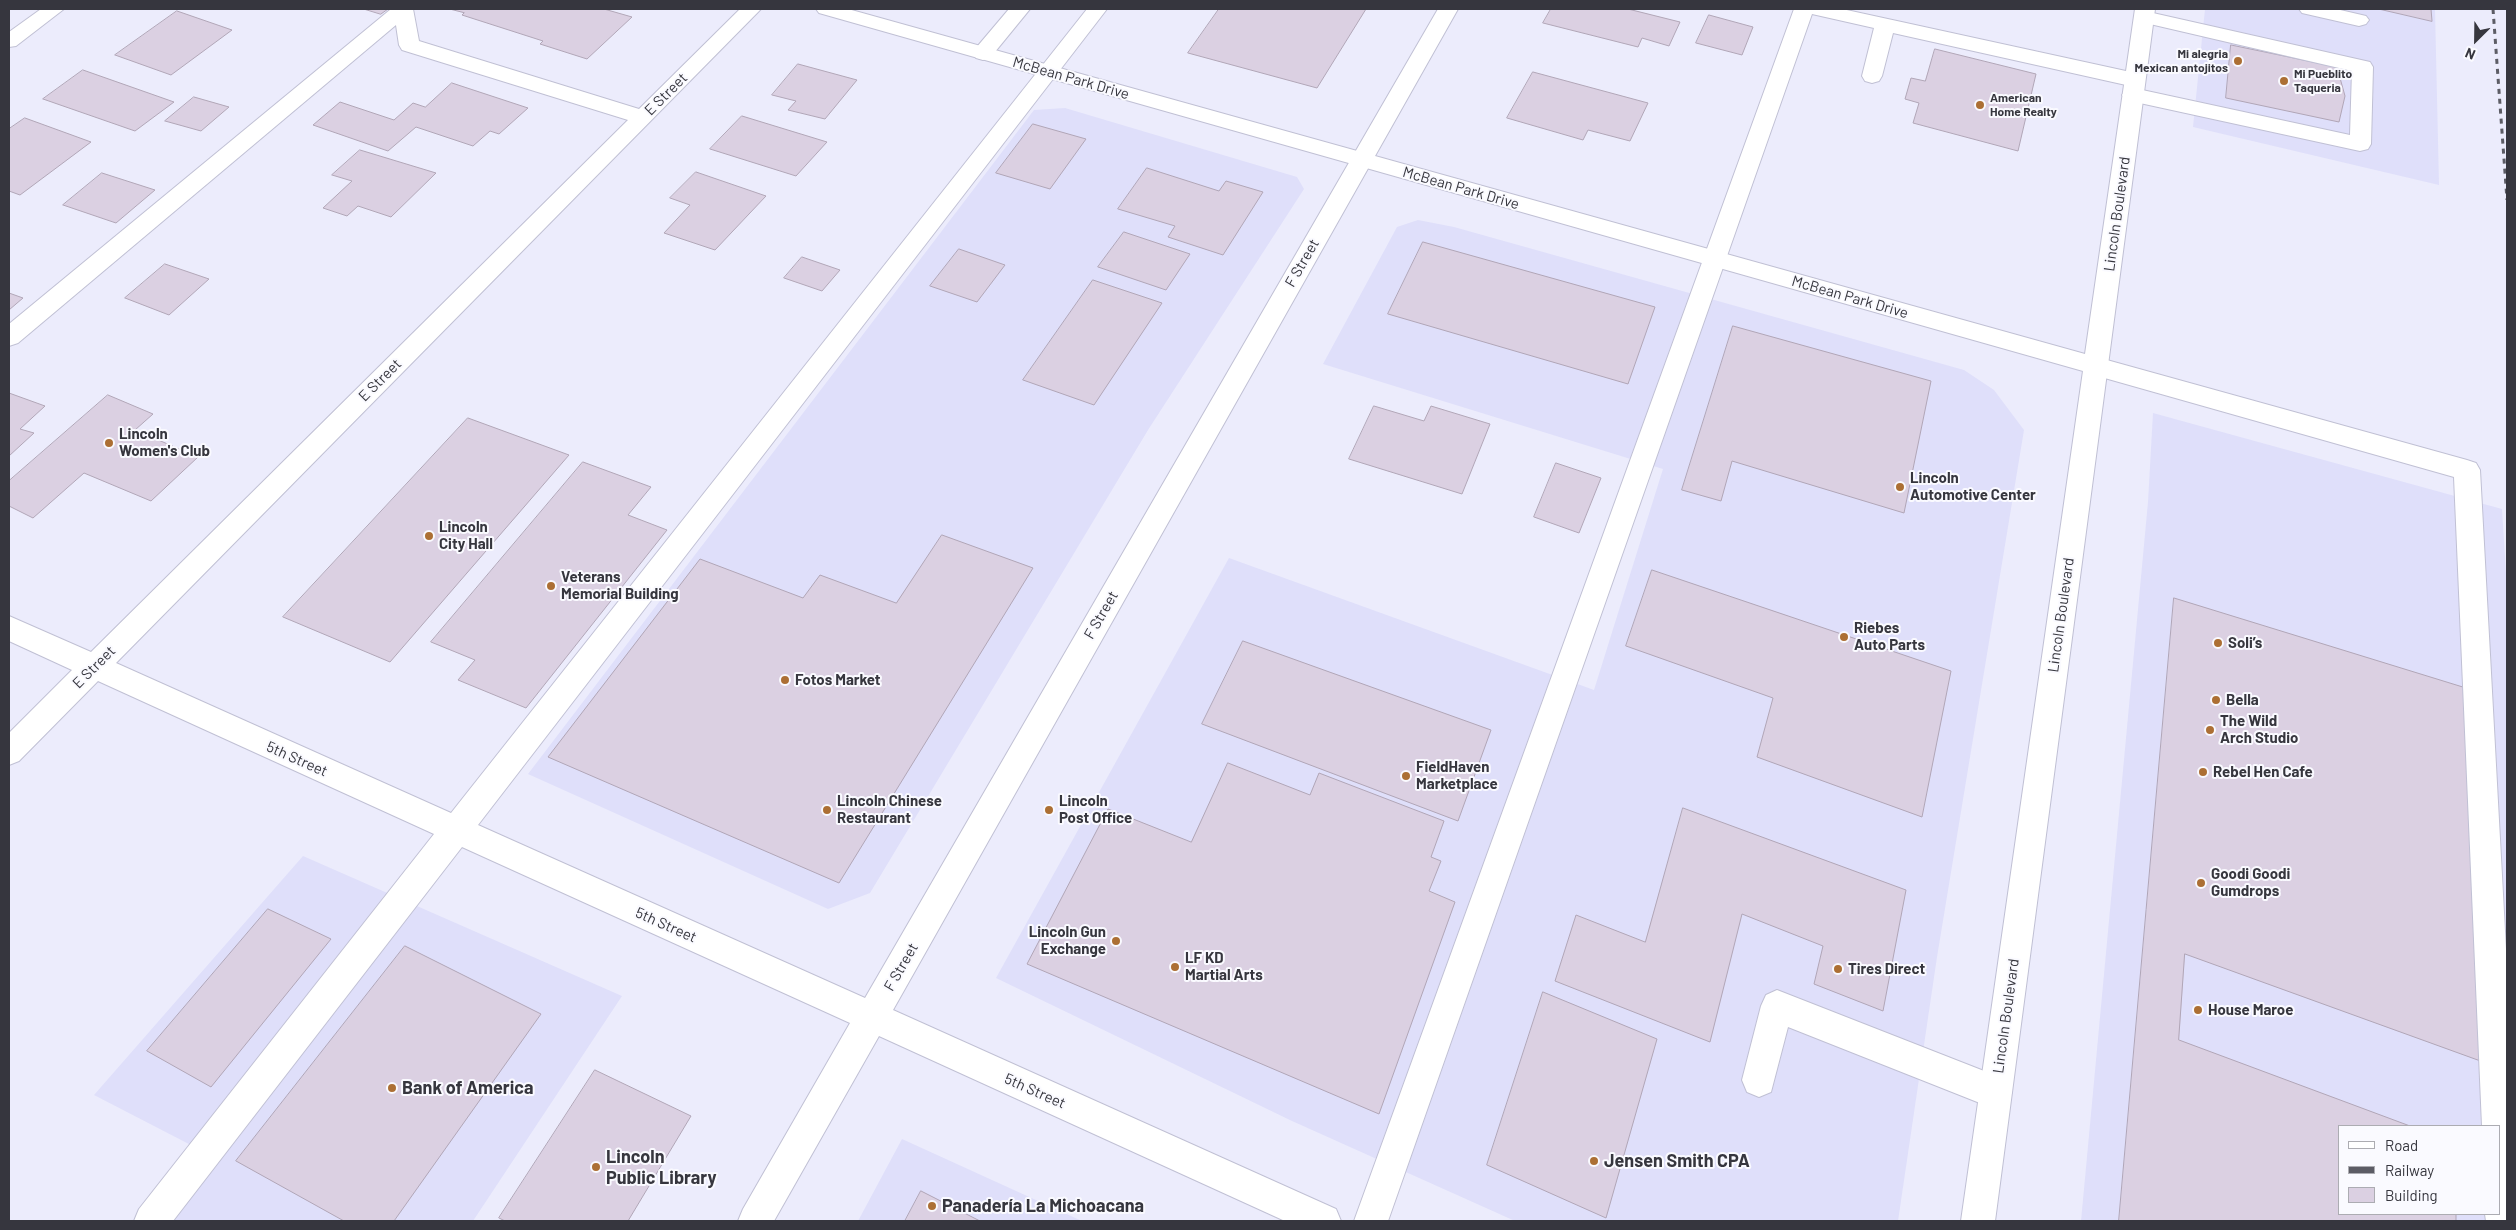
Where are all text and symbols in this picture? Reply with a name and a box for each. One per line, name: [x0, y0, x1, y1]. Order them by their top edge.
north arrow: [2451, 15, 2501, 65]
text: N: [2462, 45, 2478, 64]
place label: Mi alegria Mexican antojitos: [2135, 47, 2228, 75]
street label: McBean Park Drive: [1011, 53, 1131, 103]
marker: Mi alegria Mexican antojitos: [2232, 55, 2244, 67]
place label: Mi Pueblito Taqueria: [2294, 67, 2352, 95]
street label: E Street: [641, 69, 691, 119]
marker: Mi Pueblito Taqueria: [2278, 75, 2290, 87]
place label: American Home Realty: [1990, 91, 2057, 119]
marker: American Home Realty: [1974, 99, 1986, 111]
street label: Lincoln Boulevard: [2100, 155, 2134, 273]
street label: McBean Park Drive: [1401, 163, 1521, 213]
street label: F Street: [1281, 236, 1323, 290]
street label: McBean Park Drive: [1790, 272, 1910, 322]
street label: E Street: [355, 355, 405, 405]
place label: Lincoln Women's Club: [119, 425, 210, 460]
marker: Lincoln Women's Club: [103, 437, 115, 449]
place label: Lincoln Automotive Center: [1910, 469, 2036, 504]
marker: Lincoln Automotive Center: [1894, 481, 1906, 493]
place label: Lincoln City Hall: [439, 518, 493, 553]
marker: Lincoln City Hall: [423, 530, 435, 542]
street label: Lincoln Boulevard: [2044, 556, 2078, 674]
place label: Veterans Memorial Building: [561, 568, 679, 603]
marker: Veterans Memorial Building: [545, 580, 557, 592]
street label: F Street: [1080, 588, 1122, 642]
place label: Riebes Auto Parts: [1854, 619, 1925, 654]
marker: Riebes Auto Parts: [1838, 631, 1850, 643]
place label: Soli’s: [2228, 634, 2262, 652]
marker: Soli’s: [2212, 637, 2224, 649]
street label: E Street: [69, 642, 119, 692]
place label: Fotos Market: [795, 671, 881, 689]
marker: Fotos Market: [779, 674, 791, 686]
place label: Bella: [2226, 691, 2259, 709]
marker: Bella: [2210, 694, 2222, 706]
place label: The Wild Arch Studio: [2220, 712, 2298, 747]
marker: The Wild Arch Studio: [2204, 724, 2216, 736]
street label: 5th Street: [264, 738, 330, 780]
place label: FieldHaven Marketplace: [1416, 758, 1498, 793]
place label: Rebel Hen Cafe: [2213, 763, 2313, 781]
marker: Rebel Hen Cafe: [2197, 766, 2209, 778]
marker: FieldHaven Marketplace: [1400, 770, 1412, 782]
place label: Lincoln Chinese Restaurant: [837, 792, 942, 827]
place label: Lincoln Post Office: [1059, 792, 1132, 827]
marker: Lincoln Chinese Restaurant: [821, 804, 833, 816]
marker: Lincoln Post Office: [1043, 804, 1055, 816]
place label: Goodi Goodi Gumdrops: [2211, 865, 2290, 900]
marker: Goodi Goodi Gumdrops: [2195, 877, 2207, 889]
street label: 5th Street: [633, 904, 699, 946]
place label: Lincoln Gun Exchange: [1029, 923, 1106, 958]
marker: Lincoln Gun Exchange: [1110, 935, 1122, 947]
street label: F Street: [880, 940, 922, 994]
place label: LF KD Martial Arts: [1185, 949, 1263, 984]
street label: Lincoln Boulevard: [1989, 957, 2023, 1075]
place label: Tires Direct: [1848, 960, 1925, 978]
marker: LF KD Martial Arts: [1169, 961, 1181, 973]
marker: Tires Direct: [1832, 963, 1844, 975]
place label: House Maroe: [2208, 1001, 2293, 1019]
marker: House Maroe: [2192, 1004, 2204, 1016]
street label: 5th Street: [1002, 1070, 1068, 1112]
place label: Bank of America: [402, 1077, 534, 1099]
marker: Bank of America: [386, 1082, 398, 1094]
legend: [2338, 1125, 2501, 1215]
text: Road: [2385, 1136, 2418, 1154]
place label: Lincoln Public Library: [606, 1146, 717, 1188]
place label: Jensen Smith CPA: [1604, 1150, 1750, 1172]
marker: Jensen Smith CPA: [1588, 1155, 1600, 1167]
marker: Lincoln Public Library: [590, 1161, 602, 1173]
text: Railway: [2385, 1161, 2434, 1179]
text: Building: [2385, 1186, 2438, 1204]
place label: Panadería La Michoacana: [942, 1195, 1144, 1217]
marker: Panadería La Michoacana: [926, 1200, 938, 1212]

